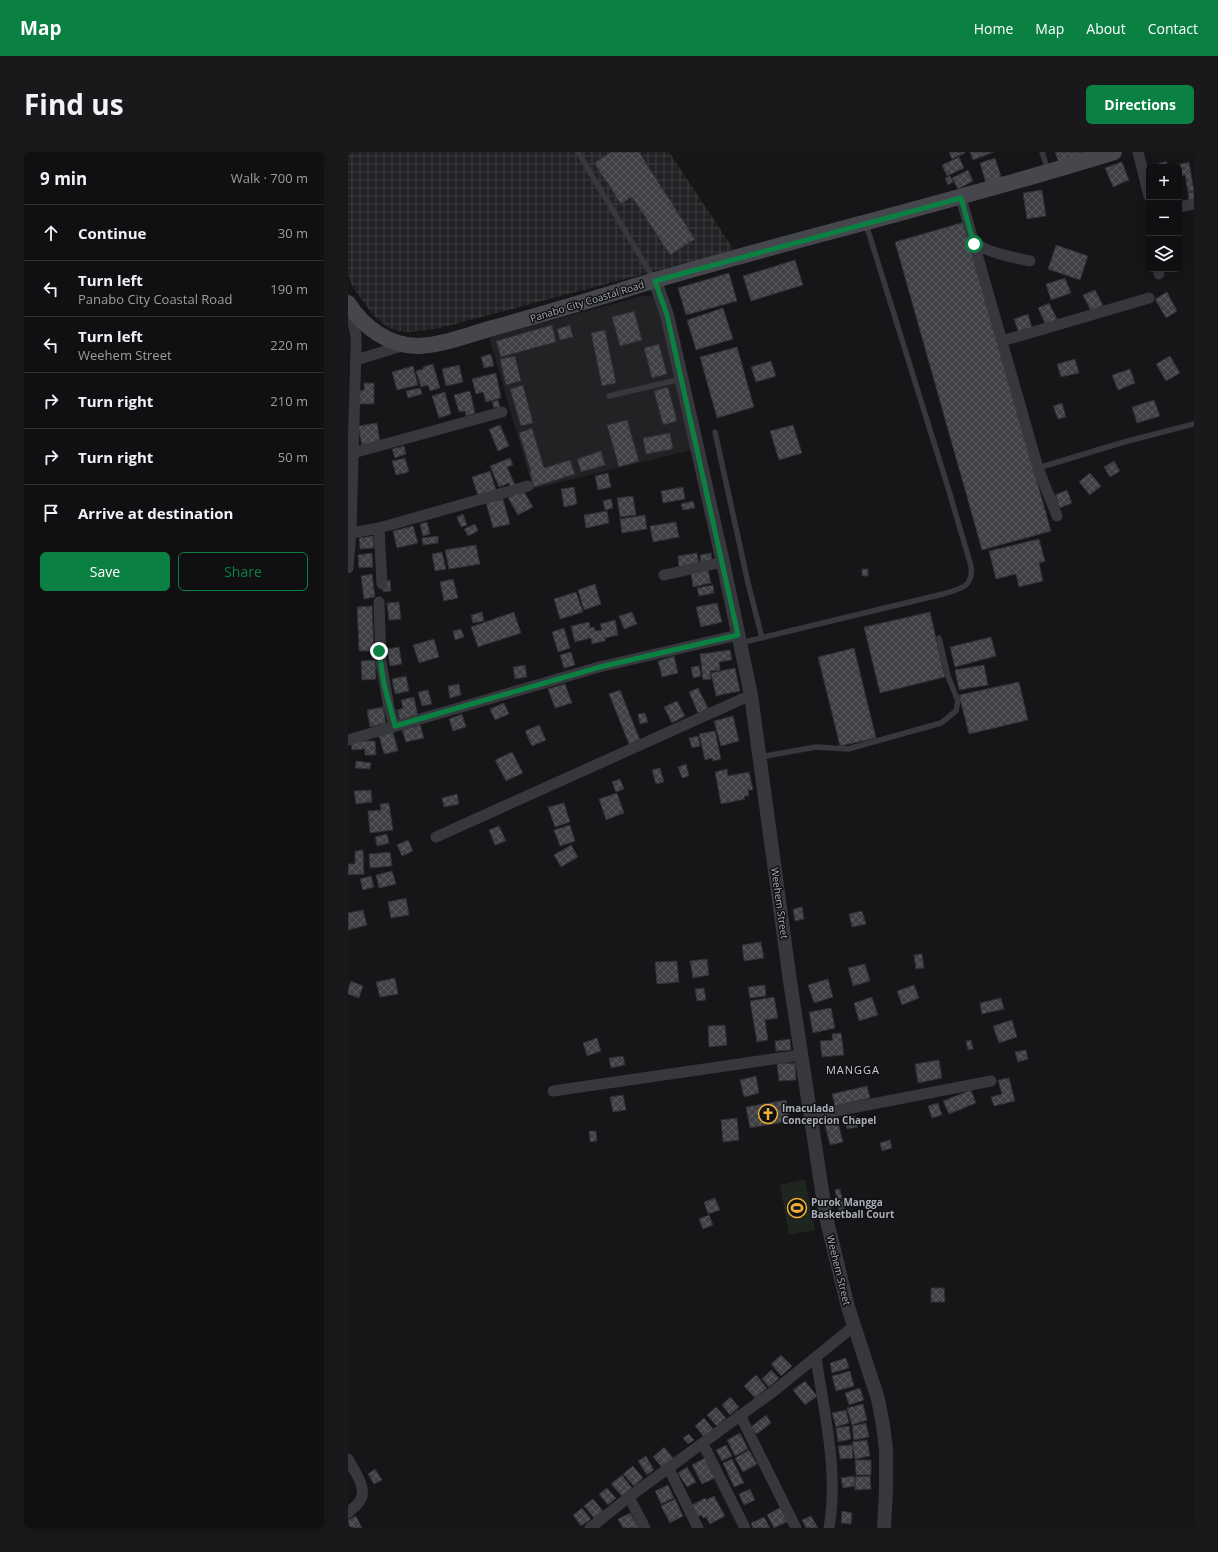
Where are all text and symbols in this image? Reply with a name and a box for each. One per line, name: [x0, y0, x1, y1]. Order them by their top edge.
text: Map: [20, 15, 61, 41]
text: Home: [974, 19, 1013, 38]
text: Map: [1035, 19, 1064, 38]
text: About: [1086, 19, 1126, 38]
text: Contact: [1148, 19, 1198, 38]
text: Find us: [24, 85, 124, 123]
button: Directions: [1086, 85, 1194, 124]
map controls: [1146, 164, 1182, 272]
button: +: [1146, 164, 1182, 200]
text: 9 min: [40, 167, 87, 190]
text: Walk · 700 m: [231, 169, 308, 187]
button: −: [1146, 200, 1182, 236]
icon: ahead: [40, 222, 62, 244]
text: Continue: [78, 223, 146, 243]
text: 30 m: [278, 224, 308, 242]
route start: [965, 235, 983, 253]
button: layers: [1146, 236, 1182, 272]
text: Turn left: [78, 270, 143, 290]
street label: Panabo City Coastal Road: [528, 277, 646, 325]
icon: left: [40, 278, 62, 300]
text: 190 m: [270, 280, 308, 298]
text: Panabo City Coastal Road: [78, 290, 232, 308]
text: Turn left: [78, 326, 143, 346]
icon: left: [40, 334, 62, 356]
text: 220 m: [270, 336, 308, 354]
text: Weehem Street: [78, 346, 172, 364]
icon: right: [40, 390, 62, 412]
text: Turn right: [78, 391, 153, 411]
text: 210 m: [270, 392, 308, 410]
icon: right: [40, 446, 62, 468]
text: Turn right: [78, 447, 153, 467]
text: 50 m: [278, 448, 308, 466]
icon: arrive: [40, 502, 62, 524]
text: Arrive at destination: [78, 503, 233, 523]
button: Save: [40, 552, 170, 591]
button: Share: [178, 552, 308, 591]
route end: [370, 642, 388, 660]
street label: Weehem Street: [768, 866, 792, 940]
district label: MANGGA: [826, 1062, 880, 1077]
place label: Imaculada Concepcion Chapel: [782, 1101, 876, 1127]
church icon: Imaculada Concepcion Chapel: [757, 1103, 779, 1125]
place label: Purok Mangga Basketball Court: [811, 1195, 895, 1221]
sports icon: Purok Mangga Basketball Court: [786, 1197, 808, 1219]
street label: Weehem Street: [823, 1233, 855, 1307]

